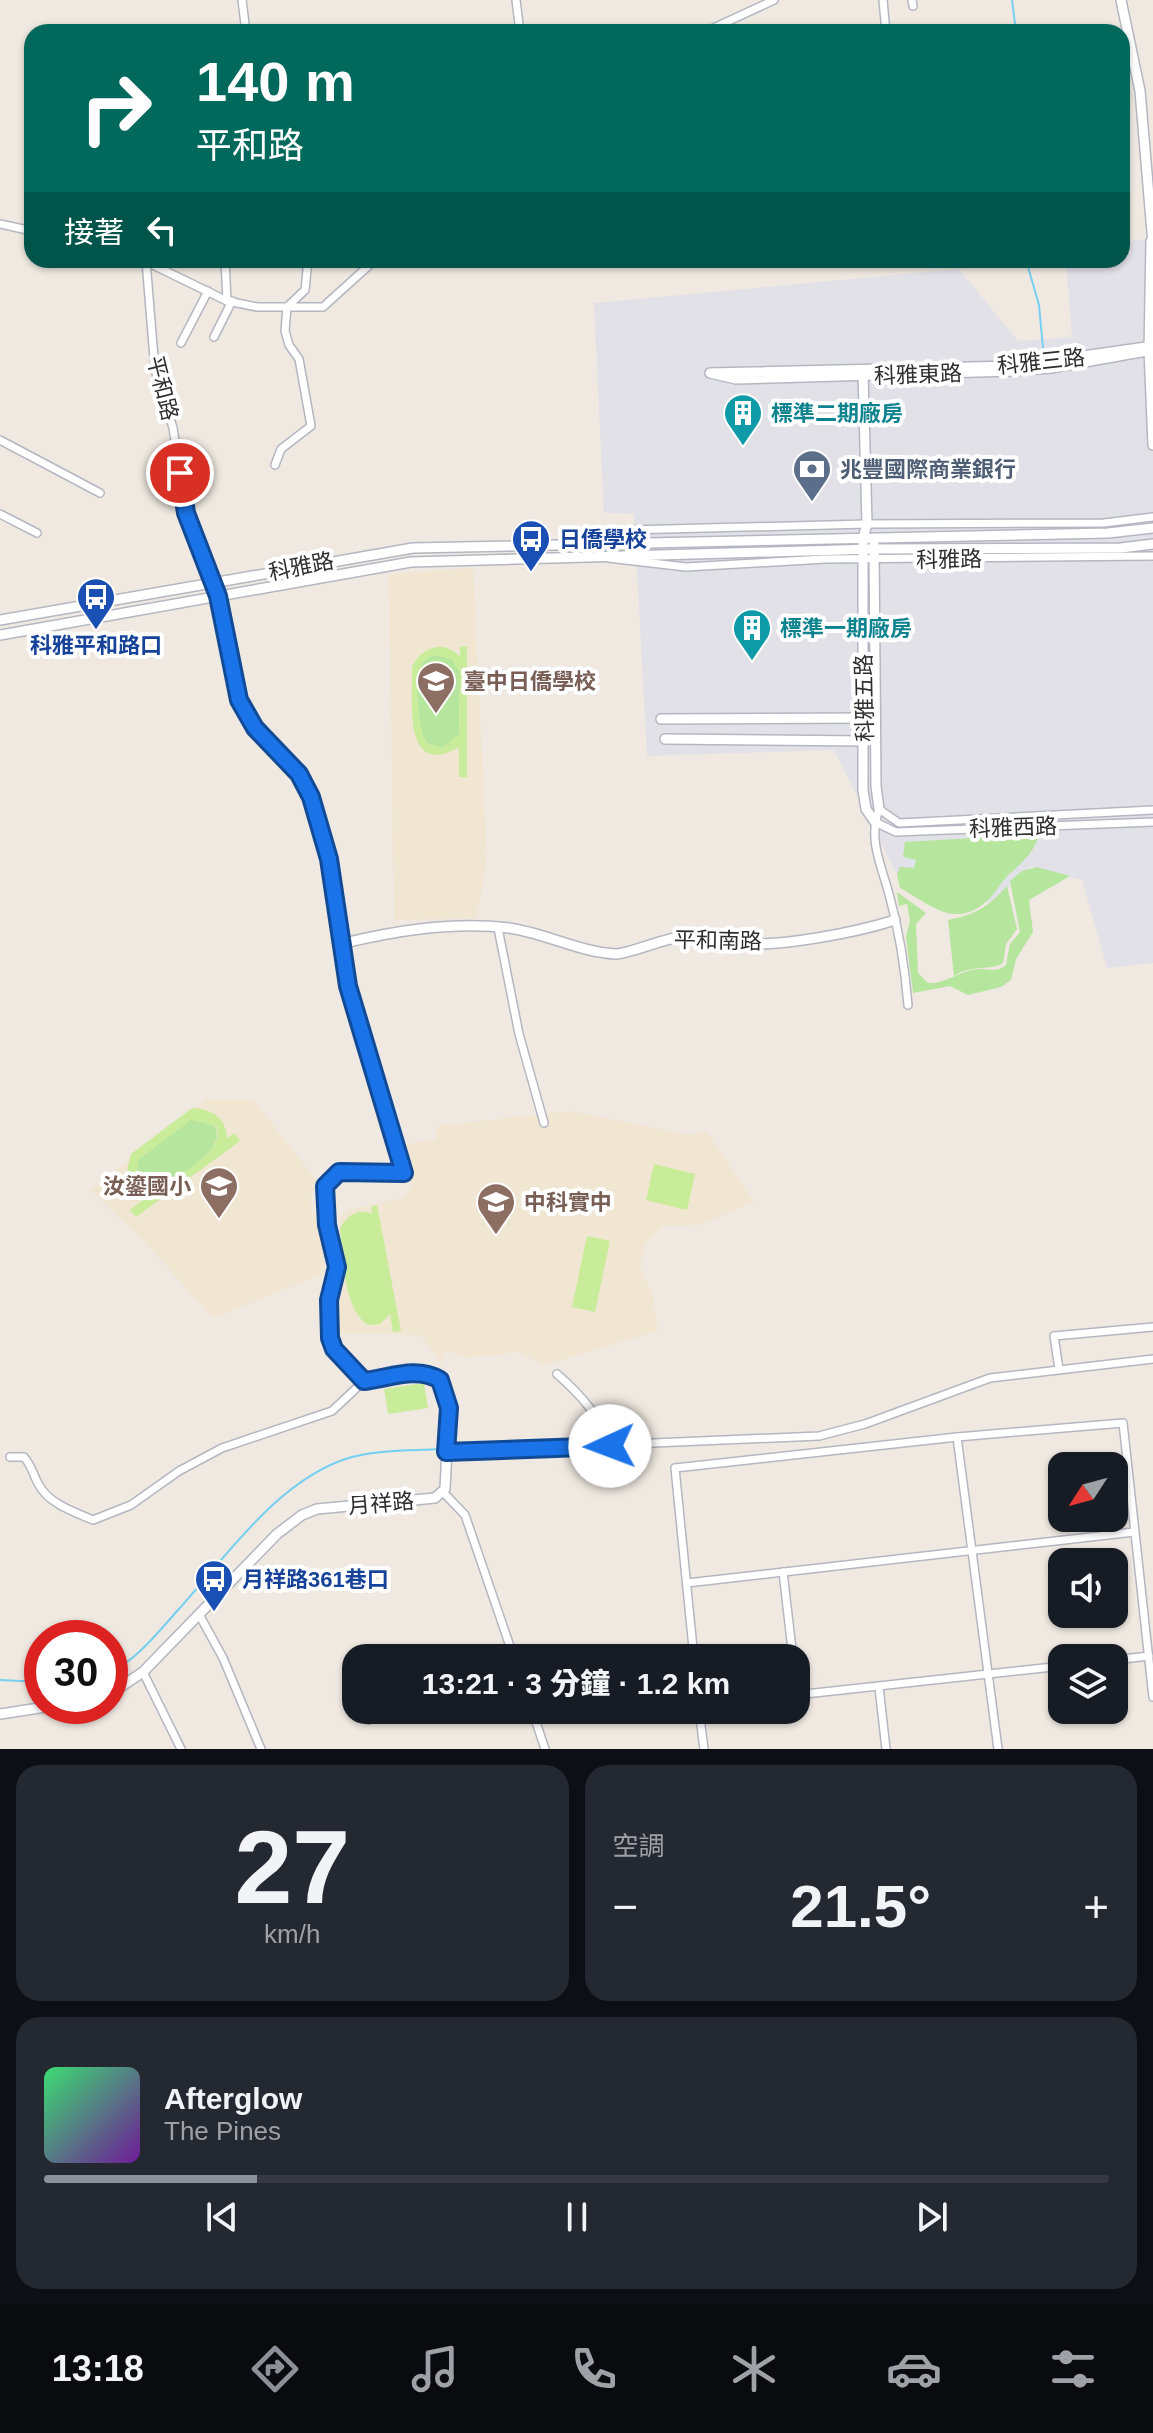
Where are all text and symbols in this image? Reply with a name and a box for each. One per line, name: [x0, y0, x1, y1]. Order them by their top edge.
text: 140 m: [196, 50, 355, 113]
icon: right: [64, 56, 168, 160]
text: 平和路: [196, 125, 304, 166]
icon: left: [140, 208, 184, 252]
text: 接著: [64, 216, 124, 249]
street label: 科雅三路: [996, 344, 1086, 379]
street label: 平和路: [142, 353, 183, 423]
street label: 科雅東路: [874, 360, 962, 389]
building icon: 標準二期廠房: [722, 392, 764, 447]
place label: 標準二期廠房: [771, 401, 903, 426]
pin: [146, 439, 214, 507]
bank icon: 兆豐國際商業銀行: [791, 448, 833, 503]
icon: arrive: [158, 451, 202, 495]
place label: 兆豐國際商業銀行: [840, 457, 1016, 482]
bus stop icon: 日僑學校: [510, 518, 552, 573]
place label: 日僑學校: [559, 527, 647, 552]
street label: 科雅路: [916, 546, 982, 573]
street label: 科雅路: [266, 548, 336, 585]
bus stop icon: 科雅平和路口: [75, 576, 117, 631]
building icon: 標準一期廠房: [731, 607, 773, 662]
place label: 標準一期廠房: [780, 616, 912, 641]
place label: 科雅平和路口: [30, 633, 162, 658]
street label: 科雅五路: [851, 654, 878, 742]
school or university icon: 臺中日僑學校: [415, 660, 457, 715]
place label: 臺中日僑學校: [464, 669, 596, 694]
street label: 科雅西路: [969, 813, 1057, 842]
street label: 平和南路: [674, 927, 762, 954]
school or university icon: 汝鎏國小: [198, 1165, 240, 1220]
place label: 汝鎏國小: [103, 1174, 191, 1199]
school or university icon: 中科實中: [475, 1181, 517, 1236]
place label: 中科實中: [524, 1190, 612, 1215]
position arrow: [568, 1404, 652, 1488]
north arrow: [1048, 1452, 1128, 1532]
map controls: [1048, 1452, 1128, 1724]
street label: 月祥路: [347, 1488, 415, 1519]
button: sound: [1048, 1548, 1128, 1628]
bus stop icon: 月祥路361巷口: [193, 1558, 235, 1613]
place label: 月祥路361巷口: [242, 1567, 389, 1592]
speed limit sign: 30: [24, 1620, 128, 1724]
button: layers: [1048, 1644, 1128, 1724]
text: 13:21 · 3 分鐘 · 1.2 km: [422, 1667, 730, 1700]
text: 27: [234, 1809, 350, 1925]
text: 空調: [613, 1831, 665, 1861]
text: 21.5°: [790, 1873, 931, 1940]
text: −: [613, 1882, 638, 1931]
text: +: [1083, 1882, 1109, 1931]
text: km/h: [264, 1919, 320, 1949]
text: Afterglow: [164, 2082, 302, 2115]
text: The Pines: [164, 2116, 281, 2146]
icon: previous: [200, 2195, 244, 2239]
icon: pause: [555, 2195, 599, 2239]
icon: next: [910, 2195, 954, 2239]
icon: directions: [247, 2341, 303, 2397]
icon: music: [407, 2341, 463, 2397]
icon: phone: [566, 2341, 622, 2397]
icon: climate: [726, 2341, 782, 2397]
icon: car: [886, 2341, 942, 2397]
icon: filters: [1045, 2341, 1101, 2397]
text: 13:18: [52, 2348, 144, 2389]

